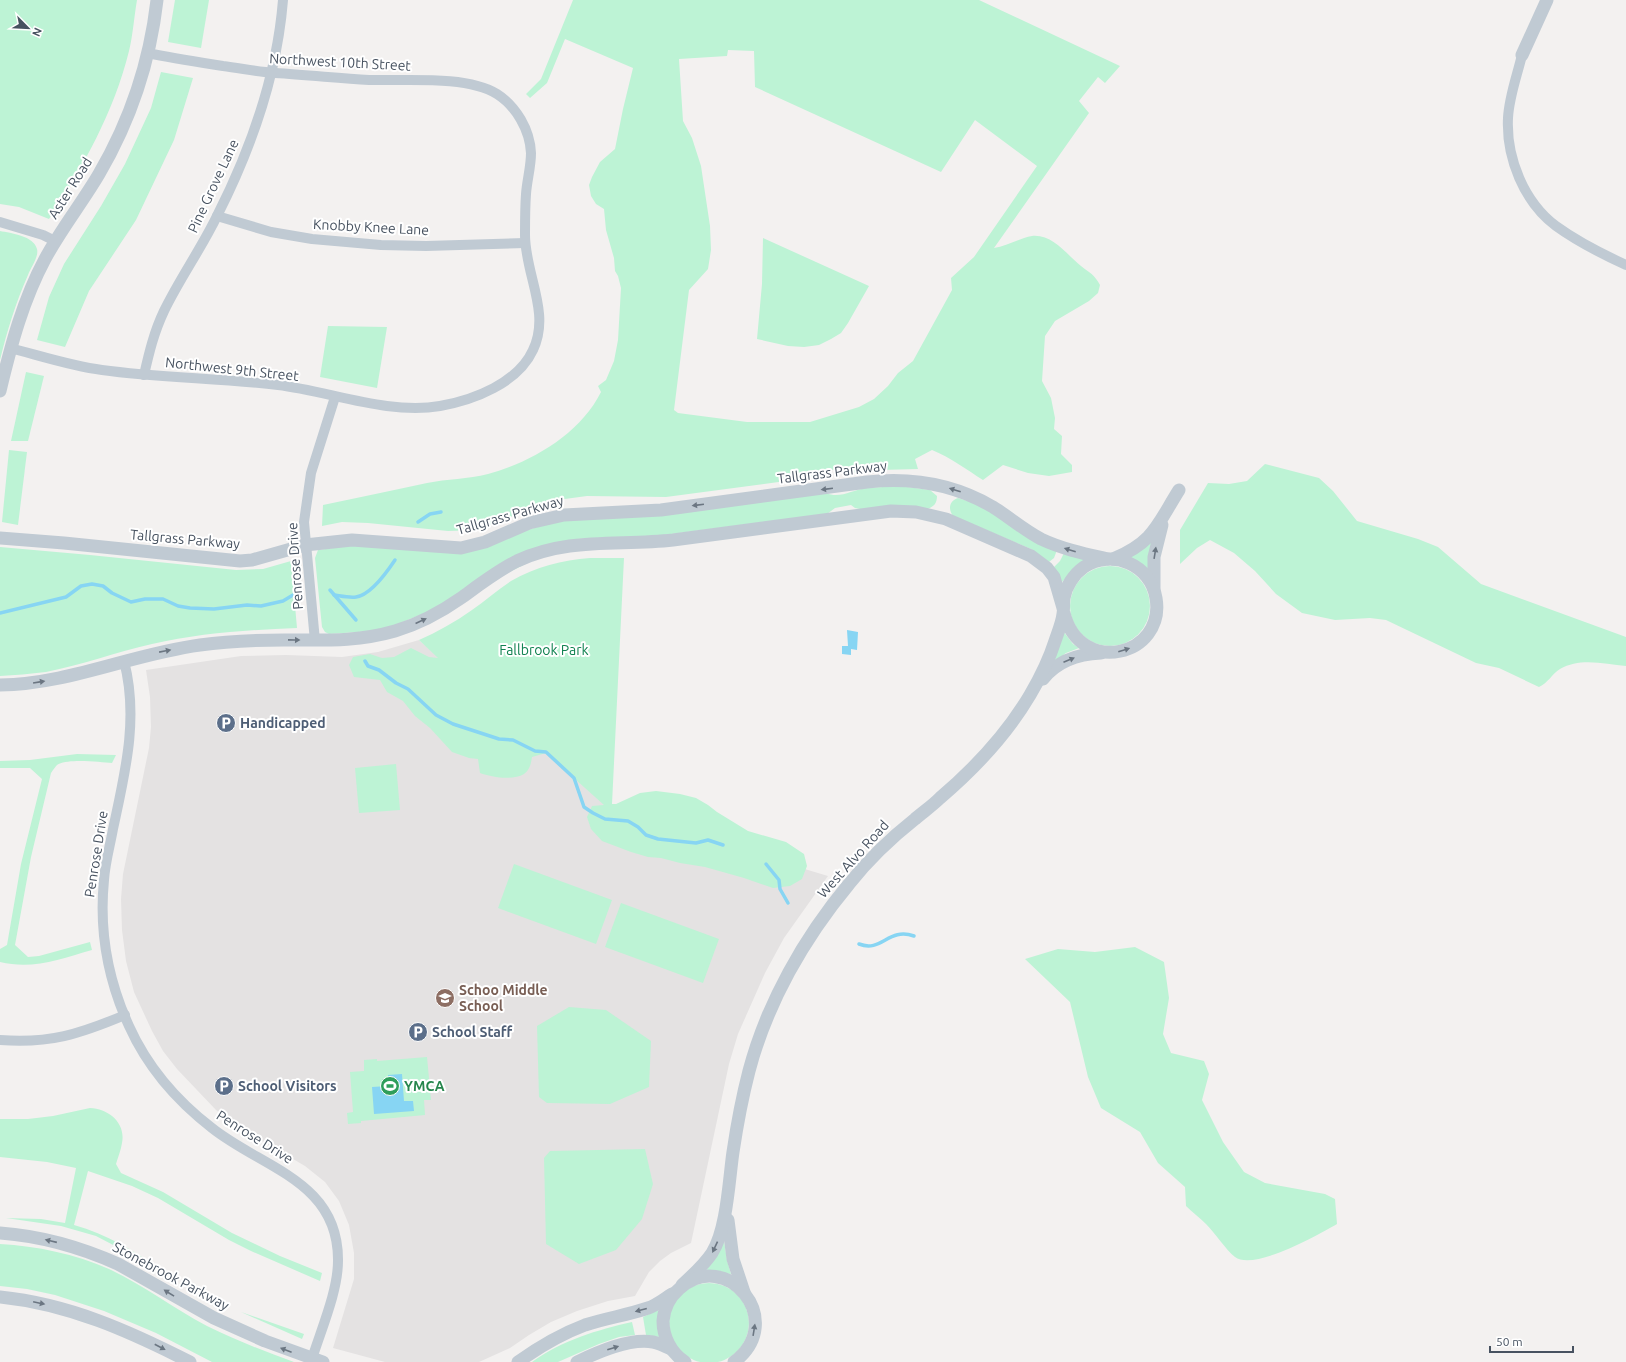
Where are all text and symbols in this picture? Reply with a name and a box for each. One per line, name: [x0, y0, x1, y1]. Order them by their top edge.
north arrow: [8, 8, 48, 48]
text: N: [30, 26, 44, 38]
street label: Northwest 10th Street: [269, 50, 412, 74]
street label: Pine Grove Lane: [184, 137, 242, 235]
street label: Aster Road: [45, 154, 95, 222]
street label: Knobby Knee Lane: [313, 216, 429, 238]
street label: Northwest 9th Street: [165, 354, 300, 384]
street label: Tallgrass Parkway: [776, 457, 888, 487]
one-way arrow: [821, 485, 833, 492]
one-way arrow: [949, 487, 961, 493]
street label: Tallgrass Parkway: [455, 492, 565, 538]
one-way arrow: [692, 502, 704, 508]
street label: Penrose Drive: [284, 522, 306, 610]
street label: Tallgrass Parkway: [129, 526, 241, 552]
one-way arrow: [1064, 547, 1076, 553]
one-way arrow: [1152, 547, 1158, 559]
one-way arrow: [416, 618, 427, 624]
one-way arrow: [288, 637, 301, 643]
park label: Fallbrook Park: [499, 642, 589, 658]
one-way arrow: [1118, 647, 1130, 653]
one-way arrow: [159, 648, 171, 654]
one-way arrow: [1063, 656, 1075, 662]
one-way arrow: [33, 679, 45, 685]
parking icon: Handicapped: [215, 712, 237, 734]
place label: Handicapped: [240, 715, 326, 731]
street label: Penrose Drive: [81, 810, 111, 898]
street label: West Alvo Road: [814, 817, 892, 901]
place label: Schoo Middle School: [459, 982, 548, 1014]
school or university icon: Schoo Middle School: [434, 987, 456, 1009]
parking icon: School Staff: [407, 1021, 429, 1043]
place label: School Staff: [432, 1024, 513, 1040]
parking icon: School Visitors: [213, 1075, 235, 1097]
sports icon: YMCA: [379, 1075, 401, 1097]
place label: School Visitors: [238, 1078, 337, 1094]
place label: YMCA: [404, 1078, 445, 1094]
street label: Penrose Drive: [214, 1107, 296, 1167]
one-way arrow: [45, 1237, 57, 1243]
street label: Stonebrook Parkway: [110, 1239, 232, 1314]
one-way arrow: [712, 1242, 718, 1253]
one-way arrow: [163, 1290, 175, 1297]
one-way arrow: [32, 1300, 45, 1306]
one-way arrow: [635, 1307, 647, 1313]
one-way arrow: [751, 1324, 757, 1336]
scale bar: [1490, 1328, 1573, 1354]
text: 50 m: [1496, 1335, 1523, 1348]
one-way arrow: [155, 1344, 166, 1350]
one-way arrow: [607, 1345, 619, 1351]
one-way arrow: [279, 1346, 291, 1352]

